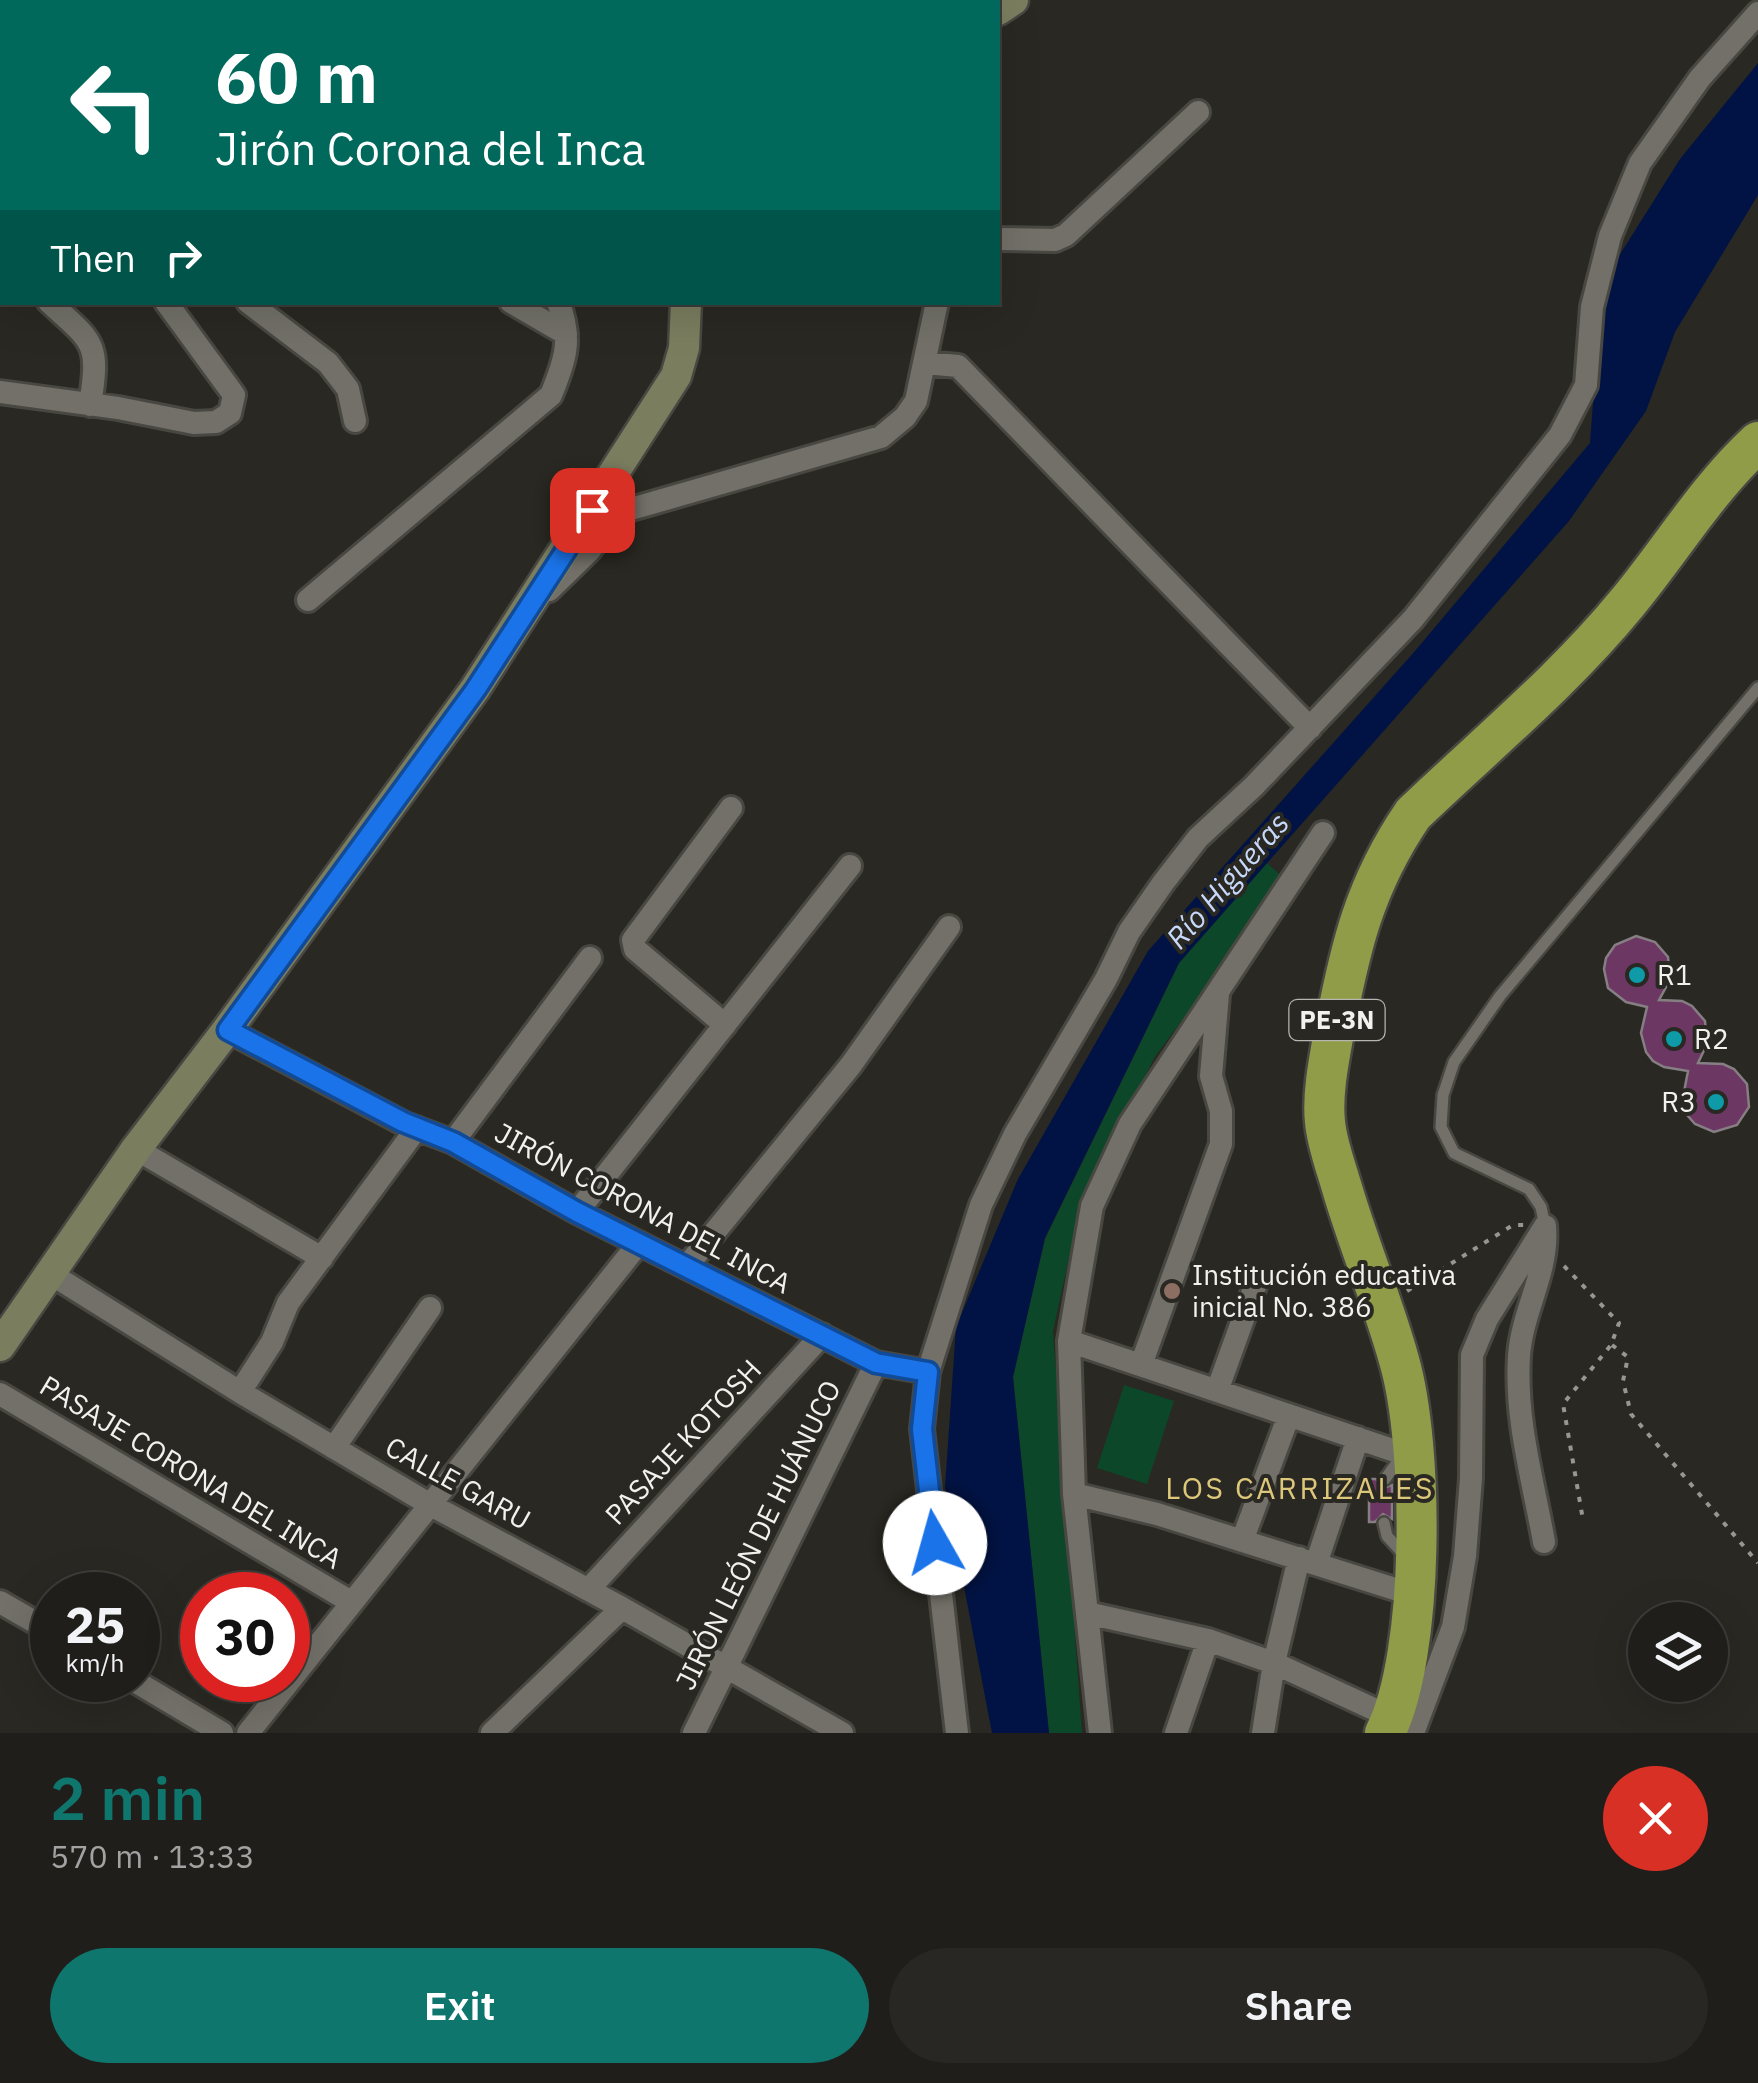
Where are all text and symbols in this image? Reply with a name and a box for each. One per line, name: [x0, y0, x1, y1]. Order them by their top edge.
text: 60 m: [215, 31, 378, 122]
icon: left: [50, 40, 180, 170]
text: Jirón Corona del Inca: [215, 119, 646, 177]
icon: right: [156, 230, 211, 285]
text: Then: [50, 233, 136, 282]
pin: [550, 468, 635, 553]
icon: arrive: [565, 483, 620, 538]
water label: Río Higueras: [1157, 804, 1297, 956]
place label: R1: [1657, 956, 1692, 993]
marker: R1: [1626, 964, 1648, 986]
road number: PE-3N: [1290, 1000, 1384, 1040]
place label: R2: [1694, 1020, 1729, 1057]
marker: R2: [1663, 1028, 1685, 1050]
place label: R3: [1661, 1083, 1696, 1120]
marker: R3: [1705, 1091, 1727, 1113]
street label: JIRÓN CORONA DEL INCA: [489, 1114, 798, 1301]
place label: Institución educativa inicial No. 386: [1192, 1256, 1456, 1325]
marker: Institución educativa inicial No. 386: [1161, 1280, 1183, 1302]
street label: PASAJE KOTOSH: [597, 1351, 769, 1532]
street label: PASAJE CORONA DEL INCA: [33, 1367, 349, 1577]
street label: JIRÓN LEÓN DE HUÁNUCO: [666, 1374, 849, 1696]
street label: CALLE GARU: [379, 1428, 537, 1538]
district label: LOS CARRIZALES: [1165, 1468, 1435, 1507]
position arrow: [883, 1491, 987, 1595]
speed limit sign: 30: [180, 1572, 310, 1702]
text: 25: [65, 1592, 125, 1657]
map controls: [1628, 1602, 1728, 1702]
button: layers: [1628, 1602, 1728, 1702]
text: km/h: [66, 1646, 124, 1679]
text: 2 min: [50, 1758, 205, 1837]
button: close: [1603, 1766, 1708, 1871]
text: 570 m · 13:33: [50, 1835, 255, 1877]
button: Exit: [50, 1948, 869, 2063]
button: Share: [889, 1948, 1708, 2063]

